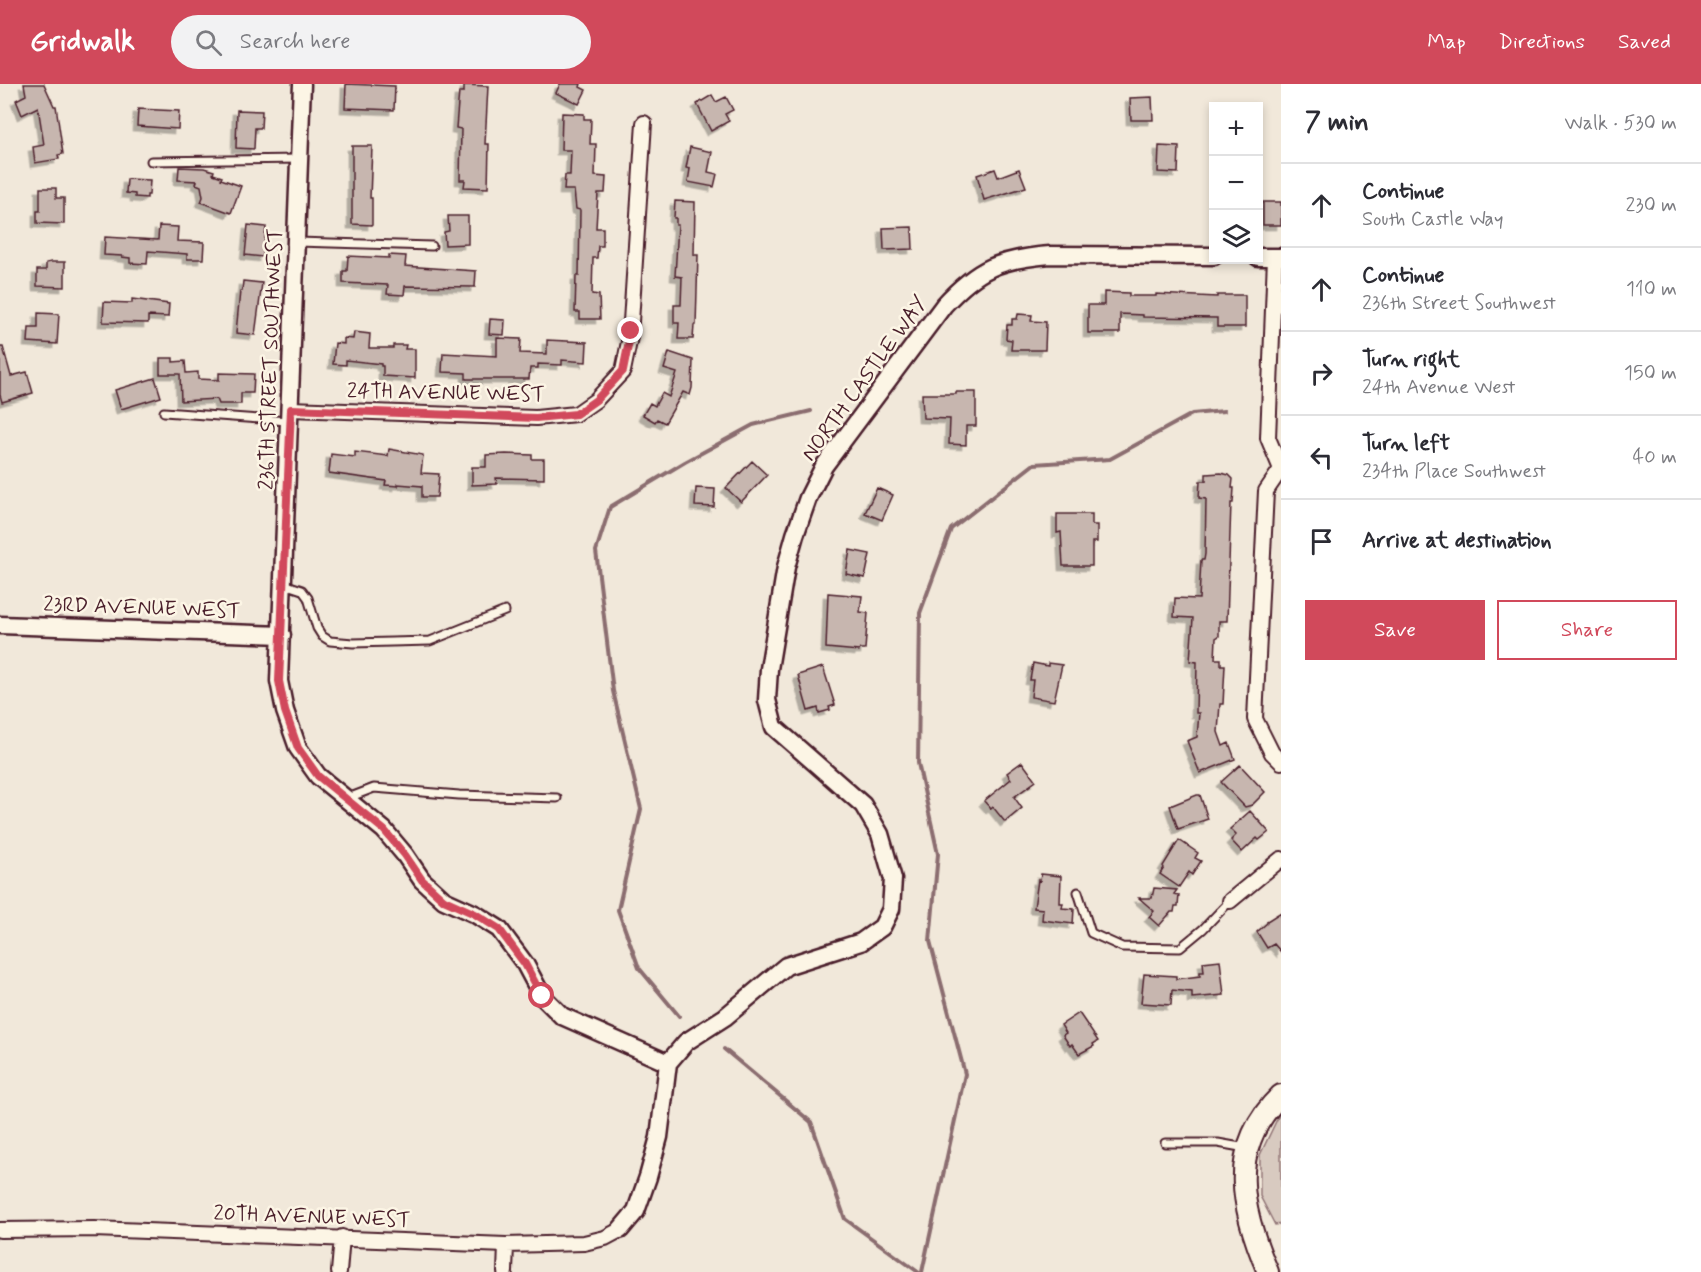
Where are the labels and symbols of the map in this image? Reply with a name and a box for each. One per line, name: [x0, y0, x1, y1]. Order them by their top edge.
street label: 236TH STREET SOUTHWEST: [252, 228, 290, 490]
street label: NORTH CASTLE WAY: [795, 290, 934, 467]
route end: [617, 317, 643, 343]
street label: 24TH AVENUE WEST: [347, 377, 545, 409]
street label: 23RD AVENUE WEST: [43, 591, 241, 625]
route start: [528, 982, 554, 1008]
street label: 20TH AVENUE WEST: [213, 1200, 411, 1234]

